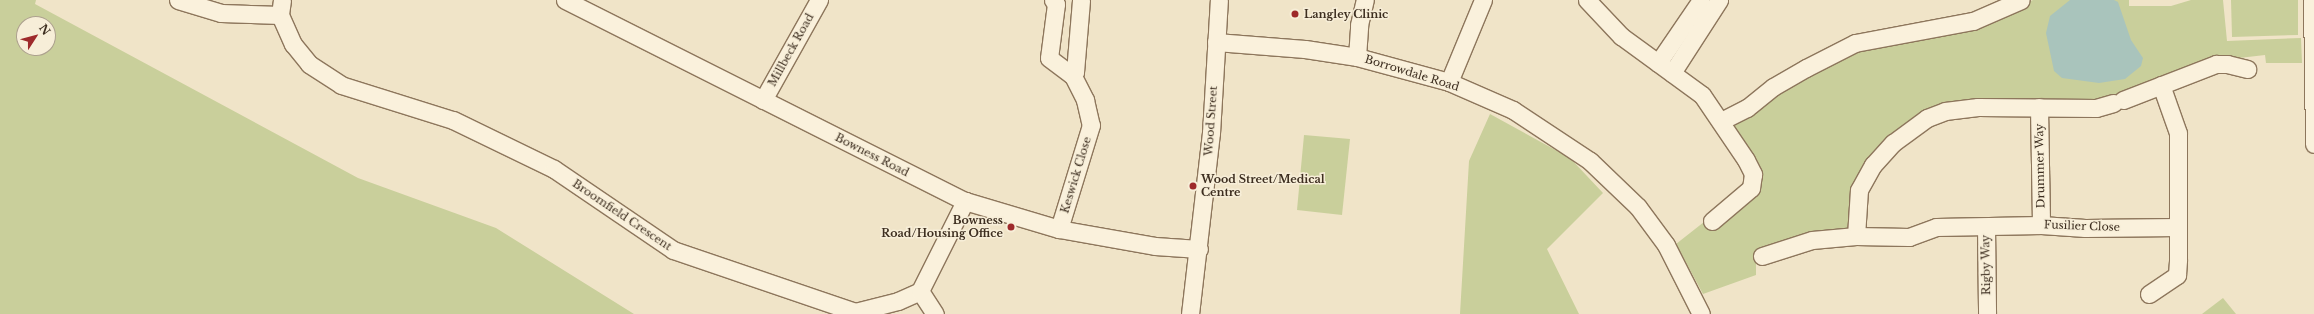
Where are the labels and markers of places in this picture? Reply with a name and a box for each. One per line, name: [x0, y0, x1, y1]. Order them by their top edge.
place label: Langley Clinic: [1304, 7, 1389, 21]
marker: Langley Clinic: [1289, 8, 1301, 20]
place label: Wood Street/Medical Centre: [1201, 173, 1325, 199]
marker: Wood Street/Medical Centre: [1188, 181, 1198, 191]
place label: Bowness Road/Housing Office: [881, 214, 1003, 240]
marker: Bowness Road/Housing Office: [1006, 222, 1016, 232]

